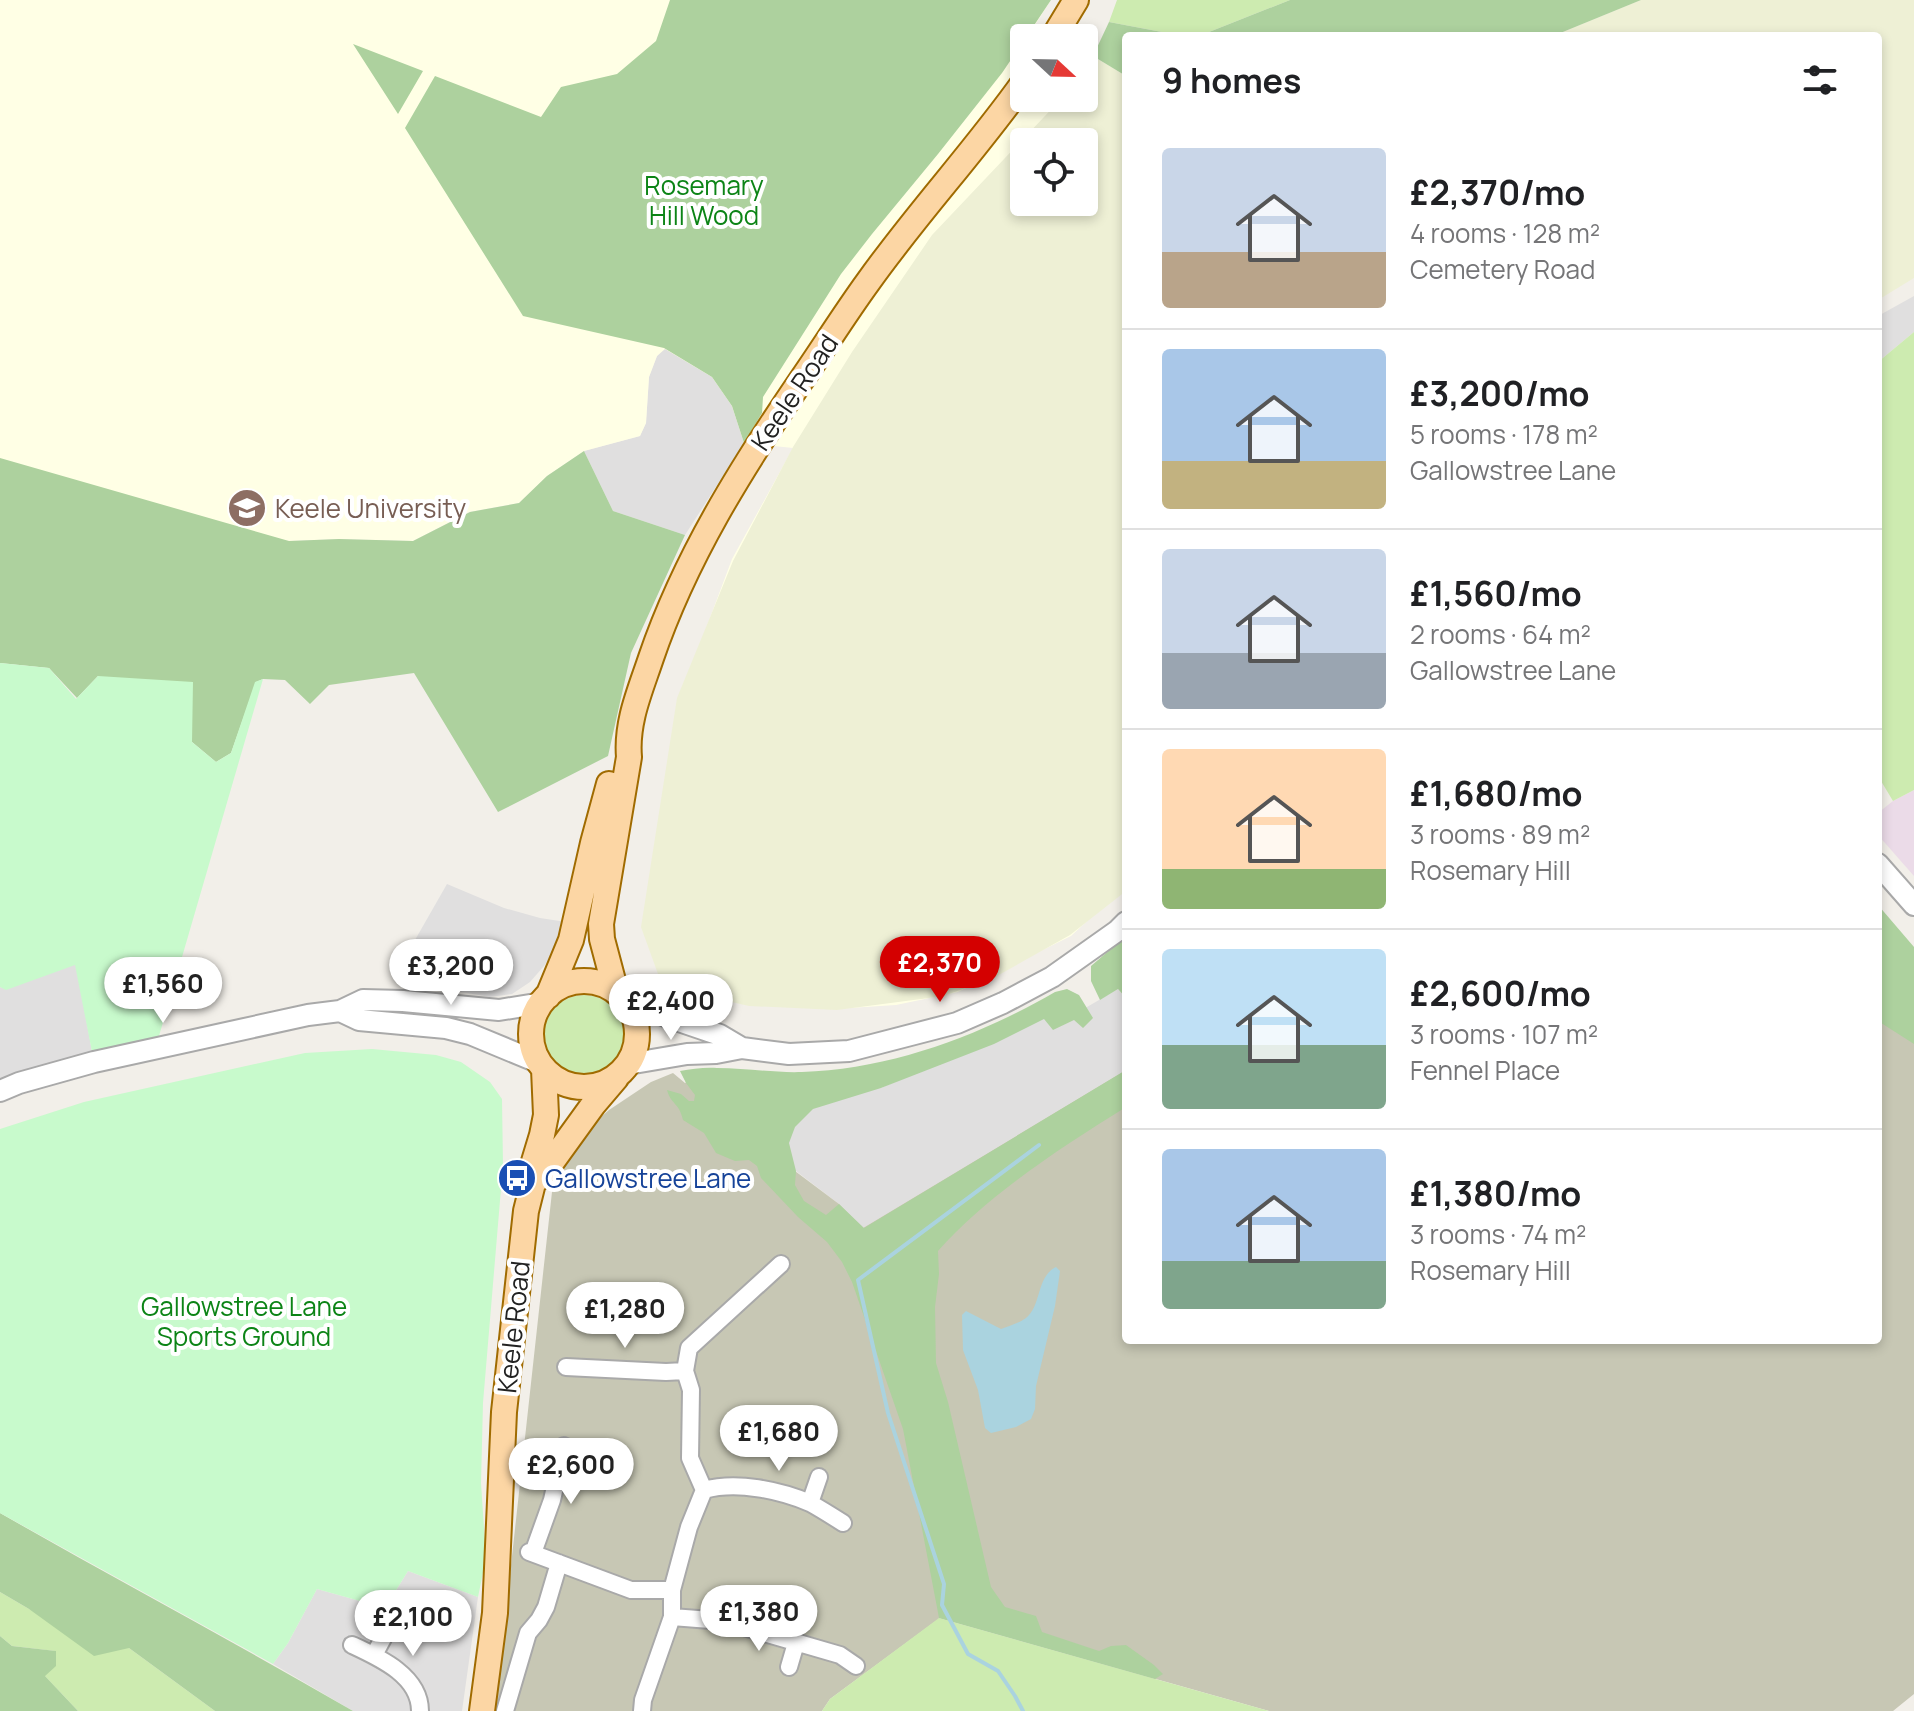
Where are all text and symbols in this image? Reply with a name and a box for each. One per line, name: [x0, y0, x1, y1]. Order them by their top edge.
north arrow: [1010, 24, 1098, 112]
map controls: [1010, 24, 1098, 216]
text: 9 homes: [1162, 57, 1301, 103]
icon: filters: [1798, 58, 1842, 102]
button: locate: [1010, 128, 1098, 216]
park label: Rosemary Hill Wood: [644, 167, 764, 233]
text: £2,370/mo: [1410, 169, 1585, 215]
icon: home: [1226, 180, 1322, 276]
text: 4 rooms · 128 m²: [1410, 215, 1600, 251]
text: Cemetery Road: [1410, 251, 1595, 287]
street label: Keele Road: [742, 327, 846, 457]
text: £3,200/mo: [1410, 370, 1590, 416]
icon: home: [1226, 381, 1322, 477]
text: 5 rooms · 178 m²: [1410, 416, 1598, 452]
text: Gallowstree Lane: [1410, 452, 1616, 488]
school or university icon: Keele University: [226, 487, 268, 529]
place label: Keele University: [275, 490, 467, 526]
text: £1,560/mo: [1410, 570, 1582, 616]
icon: home: [1226, 581, 1322, 677]
text: 2 rooms · 64 m²: [1410, 616, 1591, 652]
text: Gallowstree Lane: [1410, 652, 1616, 688]
text: £1,680/mo: [1410, 770, 1583, 816]
icon: home: [1226, 781, 1322, 877]
text: 3 rooms · 89 m²: [1410, 816, 1590, 852]
text: Rosemary Hill: [1410, 852, 1571, 888]
pin: £2,370: [875, 936, 1005, 1004]
pin: £3,200: [386, 939, 516, 1007]
text: £2,370: [898, 944, 982, 980]
text: £3,200: [407, 947, 495, 983]
pin: £1,560: [98, 957, 228, 1025]
text: £1,560: [122, 965, 204, 1001]
text: £2,600/mo: [1410, 970, 1591, 1016]
pin: £2,400: [606, 974, 736, 1042]
icon: home: [1226, 981, 1322, 1077]
text: £2,400: [627, 982, 715, 1018]
text: 3 rooms · 107 m²: [1410, 1016, 1598, 1052]
text: Fennel Place: [1410, 1052, 1560, 1088]
bus stop icon: Gallowstree Lane: [496, 1157, 538, 1199]
place label: Gallowstree Lane: [545, 1160, 751, 1196]
text: £1,380/mo: [1410, 1170, 1581, 1216]
icon: home: [1226, 1181, 1322, 1277]
text: 3 rooms · 74 m²: [1410, 1216, 1586, 1252]
text: Rosemary Hill: [1410, 1252, 1571, 1288]
street label: Keele Road: [488, 1259, 538, 1395]
pin: £1,280: [560, 1282, 690, 1350]
park label: Gallowstree Lane Sports Ground: [141, 1288, 347, 1354]
text: £1,280: [584, 1290, 666, 1326]
pin: £1,680: [714, 1405, 844, 1473]
text: £1,680: [738, 1413, 820, 1449]
pin: £2,600: [506, 1438, 636, 1506]
text: £2,600: [527, 1446, 615, 1482]
pin: £1,380: [694, 1585, 824, 1653]
pin: £2,100: [348, 1590, 478, 1658]
text: £1,380: [718, 1593, 800, 1629]
text: £2,100: [373, 1598, 453, 1634]

